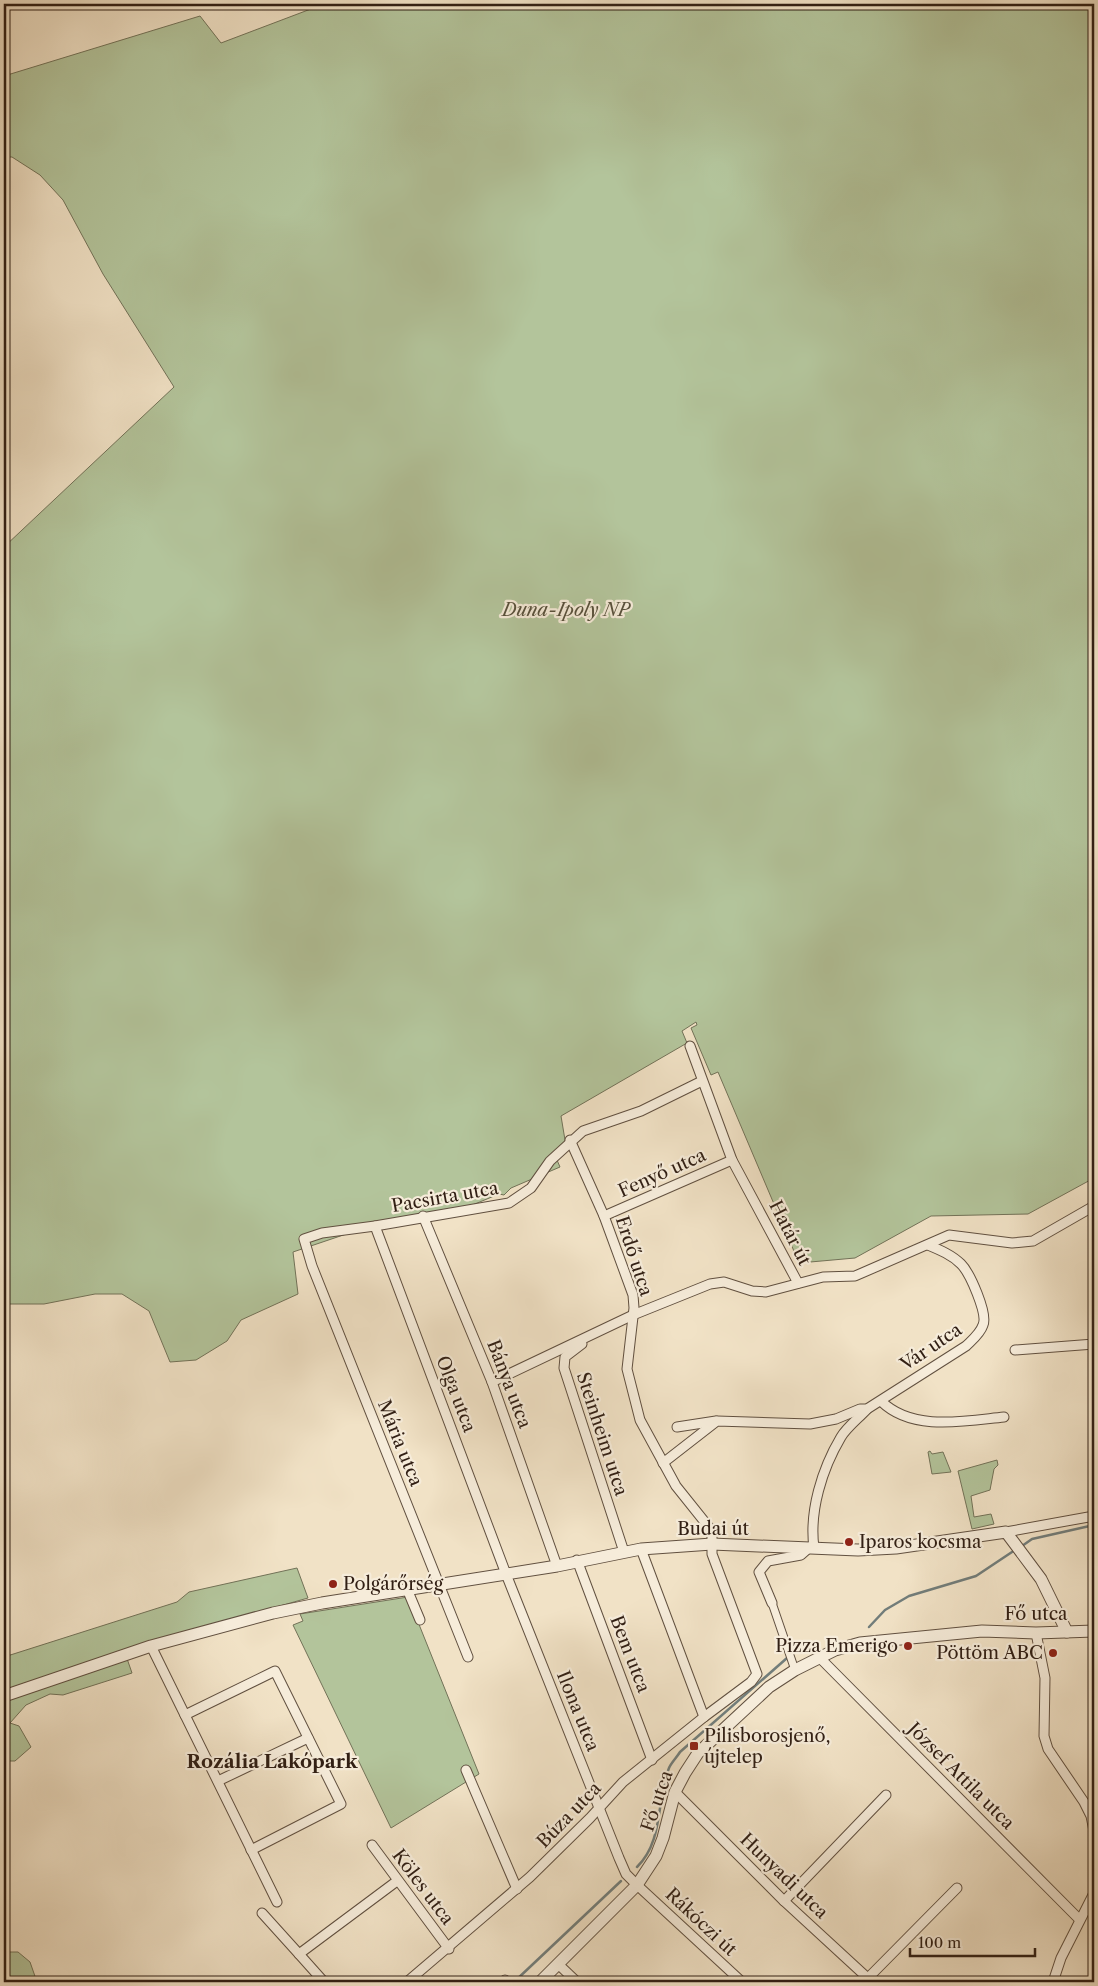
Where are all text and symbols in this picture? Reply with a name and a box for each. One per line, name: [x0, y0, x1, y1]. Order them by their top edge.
park label: Duna-Ipoly NP: [500, 599, 631, 621]
street label: Fenyő utca: [615, 1144, 710, 1202]
street label: Pacsirta utca: [390, 1177, 501, 1217]
street label: Határ út: [764, 1197, 816, 1270]
street label: Erdő utca: [611, 1213, 657, 1299]
street label: Vár utca: [895, 1318, 966, 1376]
street label: Bánya utca: [482, 1337, 536, 1432]
street label: Olga utca: [431, 1353, 481, 1436]
street label: Steinheim utca: [572, 1369, 633, 1499]
street label: Mária utca: [373, 1397, 427, 1490]
street label: Budai út: [677, 1518, 749, 1540]
place label: Iparos kocsma: [859, 1531, 982, 1553]
marker: Iparos kocsma: [843, 1536, 855, 1548]
place label: Polgárőrség: [343, 1573, 444, 1595]
marker: Polgárőrség: [327, 1578, 339, 1590]
street label: Fő utca: [1004, 1603, 1068, 1625]
street label: Bem utca: [605, 1612, 655, 1696]
place label: Pizza Emerigo: [775, 1635, 898, 1657]
marker: Pizza Emerigo: [902, 1640, 914, 1652]
place label: Pöttöm ABC: [936, 1642, 1043, 1664]
marker: Pöttöm ABC: [1047, 1647, 1059, 1659]
street label: Ilona utca: [552, 1668, 604, 1755]
street label: József Attila utca: [901, 1716, 1019, 1834]
place label: Pilisborosjenő, újtelep: [704, 1725, 830, 1768]
marker: Pilisborosjenő, újtelep: [688, 1740, 700, 1752]
district label: Rozália Lakópark: [186, 1750, 358, 1773]
street label: Fő utca: [636, 1767, 678, 1834]
street label: Búza utca: [532, 1777, 606, 1853]
street label: Hunyadi utca: [735, 1829, 833, 1924]
street label: Köles utca: [387, 1845, 459, 1930]
street label: Rákóczi út: [661, 1883, 742, 1961]
scale bar: [910, 1926, 1036, 1958]
text: 100 m: [918, 1933, 961, 1952]

